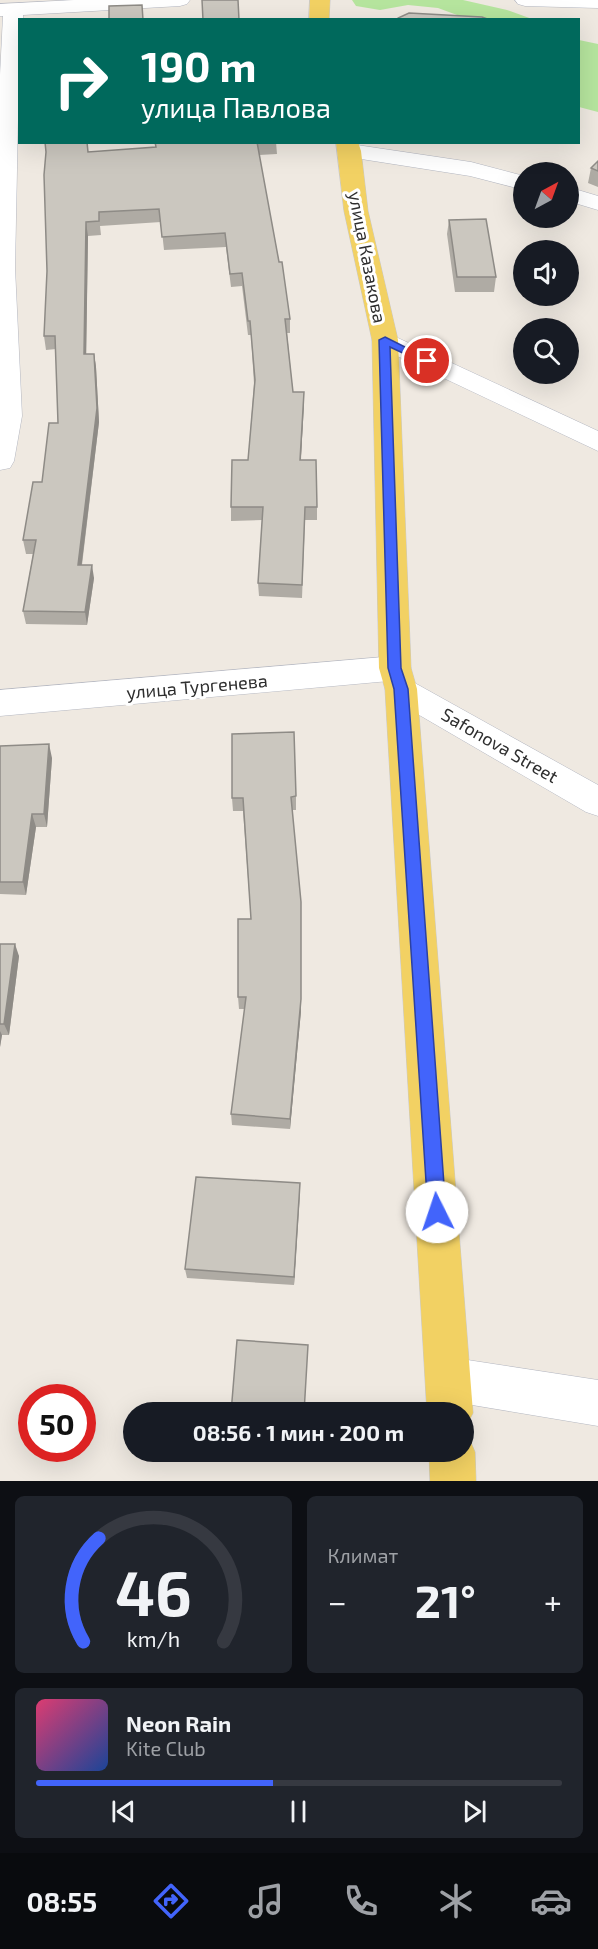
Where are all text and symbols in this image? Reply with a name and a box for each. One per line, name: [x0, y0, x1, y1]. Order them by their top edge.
text: 190 m: [141, 40, 257, 90]
icon: right: [42, 42, 120, 120]
text: улица Павлова: [141, 91, 331, 123]
north arrow: [513, 162, 579, 228]
map controls: [513, 162, 579, 384]
street label: улица Казакова: [344, 189, 392, 325]
button: sound: [513, 240, 579, 306]
button: search: [513, 318, 579, 384]
pin: [401, 335, 452, 386]
icon: arrive: [410, 344, 443, 377]
street label: улица Тургенева: [126, 669, 268, 703]
street label: Safonova Street: [438, 703, 562, 787]
position arrow: [405, 1180, 469, 1244]
speed limit sign: 50: [18, 1384, 96, 1462]
text: 08:56 · 1 мин · 200 m: [193, 1419, 404, 1445]
text: Климат: [328, 1543, 398, 1567]
text: 46: [115, 1554, 192, 1629]
text: 21°: [415, 1573, 476, 1627]
text: −: [328, 1581, 347, 1621]
text: +: [544, 1581, 562, 1621]
text: km/h: [127, 1626, 180, 1651]
text: Neon Rain: [126, 1710, 231, 1736]
text: Kite Club: [126, 1736, 206, 1760]
icon: previous: [107, 1795, 140, 1828]
icon: pause: [282, 1795, 315, 1828]
icon: next: [458, 1795, 491, 1828]
icon: directions: [150, 1880, 192, 1922]
icon: music: [245, 1880, 287, 1922]
icon: phone: [340, 1880, 382, 1922]
icon: climate: [435, 1880, 477, 1922]
icon: car: [530, 1880, 572, 1922]
text: 08:55: [26, 1885, 97, 1917]

